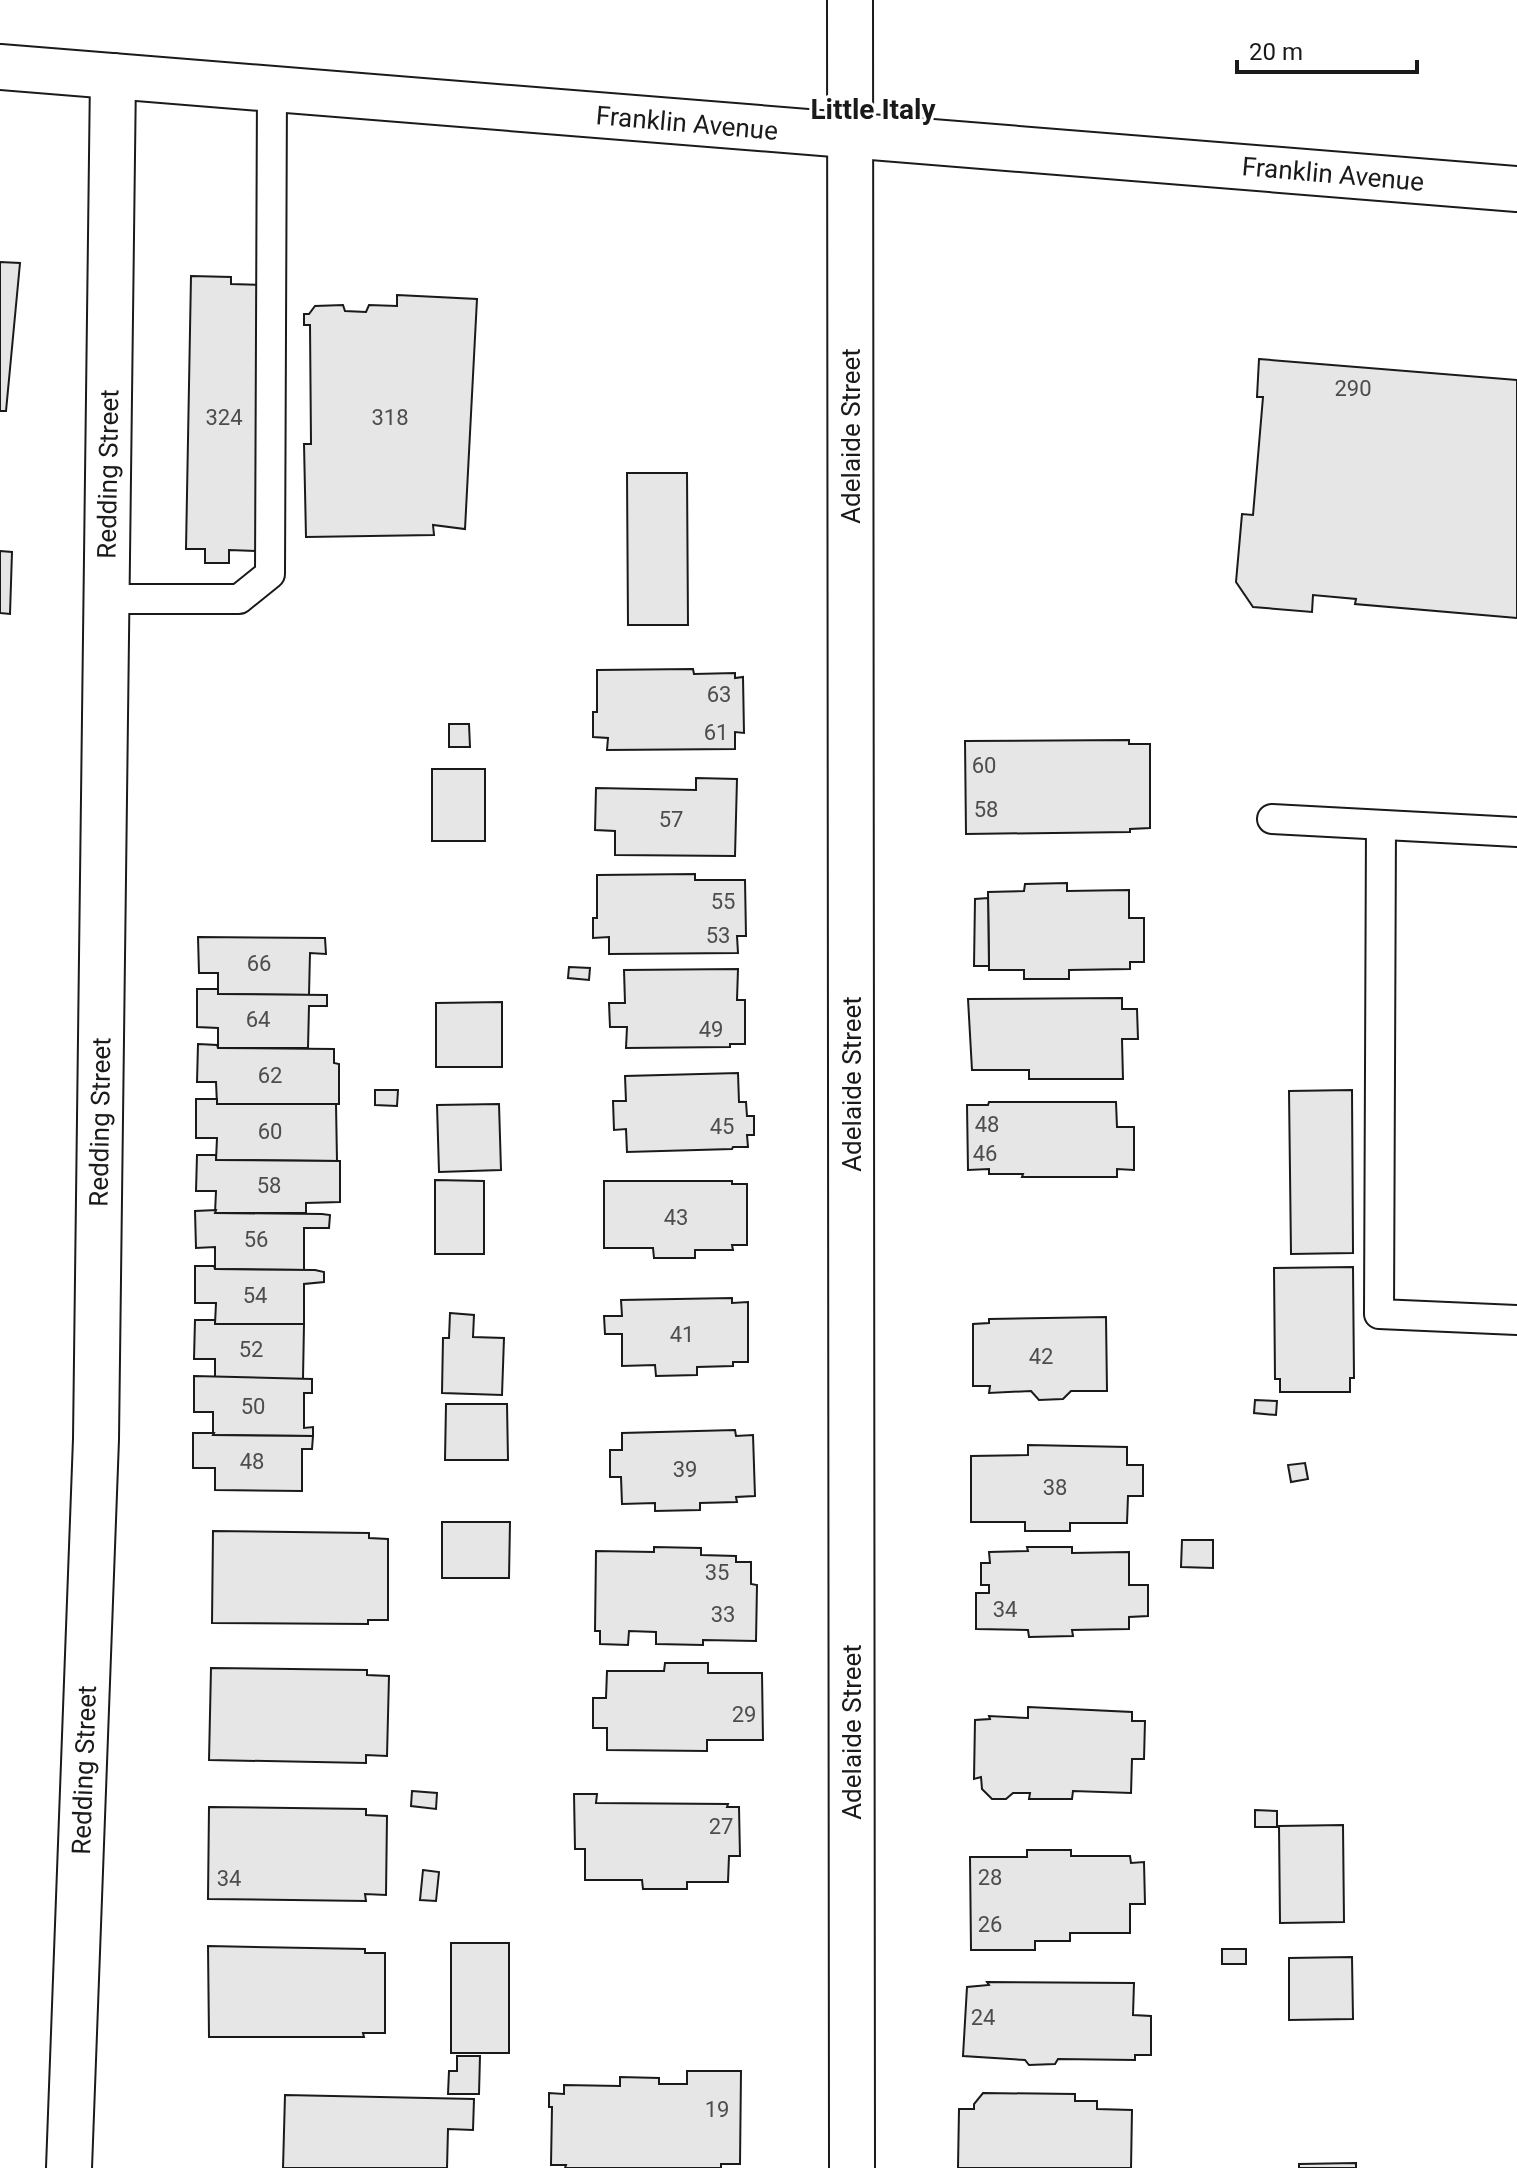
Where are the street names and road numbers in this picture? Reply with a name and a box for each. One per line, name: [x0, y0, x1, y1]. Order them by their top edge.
street label: Franklin Avenue: [595, 100, 779, 146]
street label: Franklin Avenue: [1241, 151, 1425, 197]
street label: Adelaide Street: [836, 348, 866, 524]
street label: Redding Street: [92, 389, 124, 559]
street label: Adelaide Street: [837, 996, 867, 1172]
street label: Redding Street: [84, 1037, 116, 1207]
street label: Adelaide Street: [837, 1644, 867, 1820]
street label: Redding Street: [66, 1685, 102, 1855]

